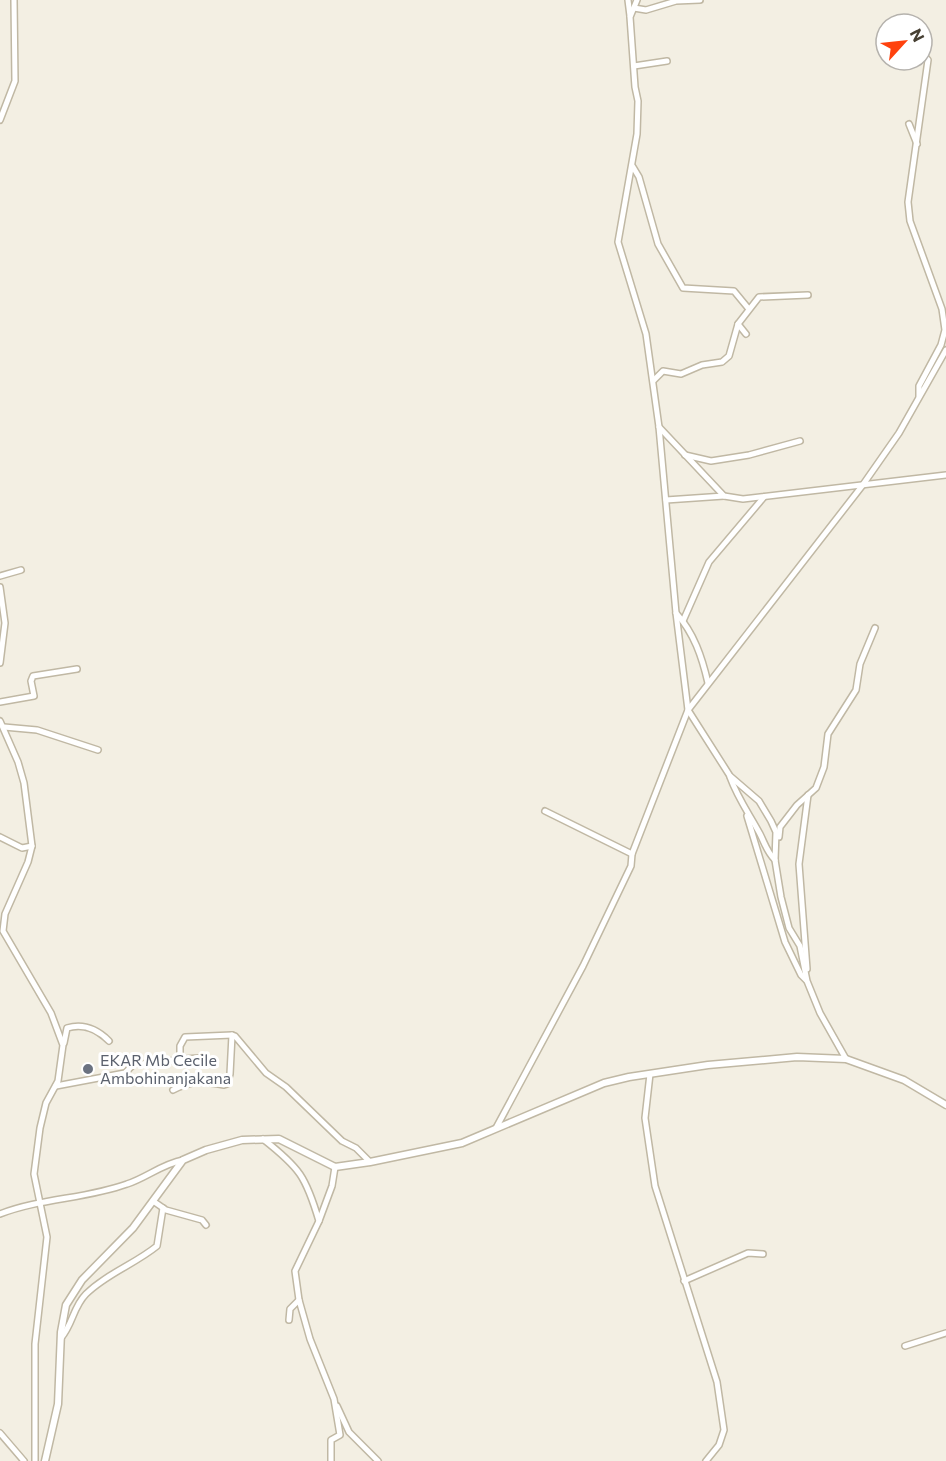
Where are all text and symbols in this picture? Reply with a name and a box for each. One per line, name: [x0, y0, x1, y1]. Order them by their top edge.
north arrow: [874, 12, 934, 72]
text: N: [907, 25, 929, 45]
place label: EKAR Mb Cecile Ambohinanjakana: [100, 1050, 231, 1087]
marker: EKAR Mb Cecile Ambohinanjakana: [81, 1062, 95, 1076]

